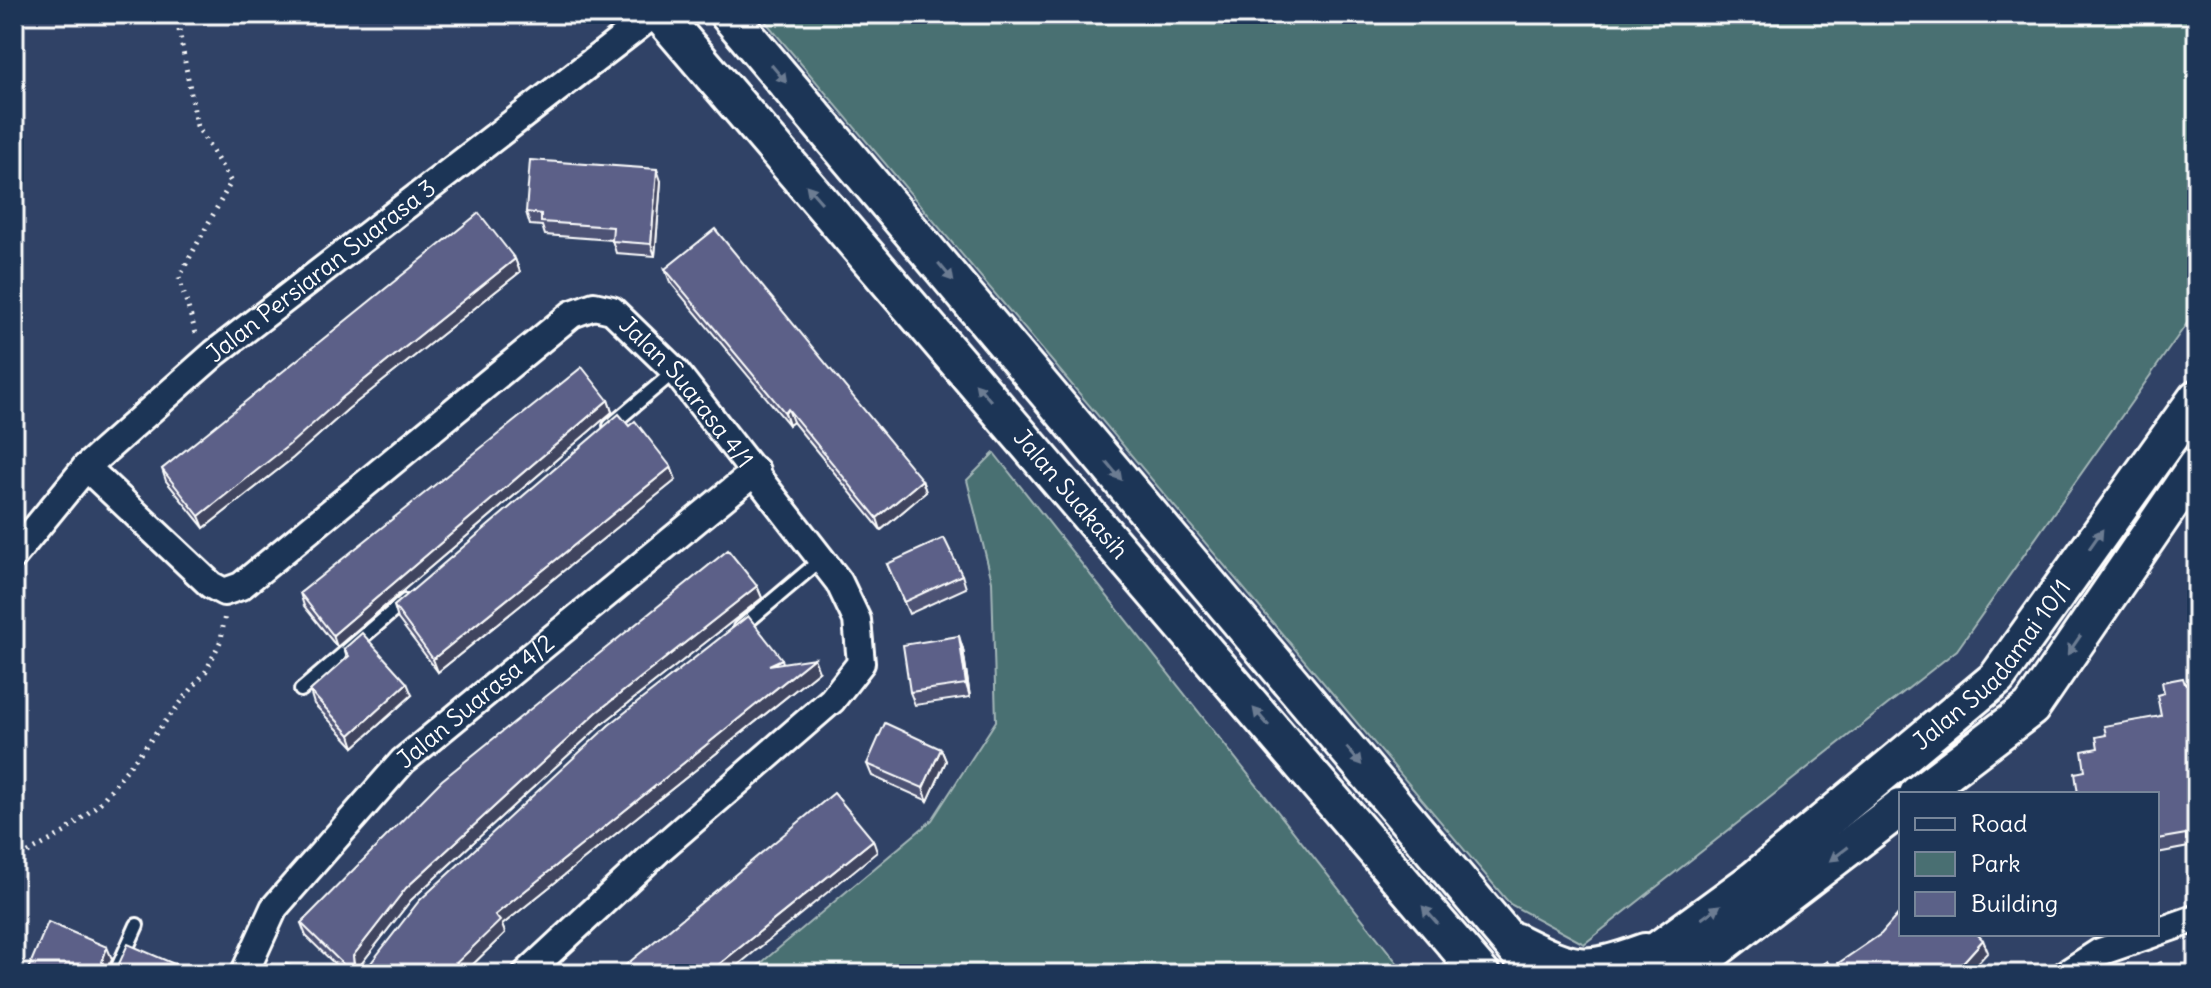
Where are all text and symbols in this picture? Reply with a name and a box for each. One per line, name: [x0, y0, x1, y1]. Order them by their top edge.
one-way arrow: [770, 63, 787, 83]
street label: Jalan Persiaran Suarasa 3: [199, 172, 441, 368]
one-way arrow: [806, 185, 823, 205]
one-way arrow: [937, 262, 954, 282]
street label: Jalan Suarasa 4/1: [613, 309, 761, 474]
one-way arrow: [975, 382, 992, 402]
street label: Jalan Suakasih: [1008, 423, 1135, 565]
one-way arrow: [1105, 461, 1122, 481]
one-way arrow: [2088, 529, 2103, 550]
street label: Jalan Suadamai 10/1: [1906, 573, 2077, 756]
street label: Jalan Suarasa 4/2: [390, 627, 560, 774]
one-way arrow: [2067, 634, 2082, 655]
one-way arrow: [1253, 708, 1270, 728]
one-way arrow: [1345, 745, 1362, 765]
legend: [1899, 792, 2159, 936]
text: Road: [1971, 808, 2027, 838]
one-way arrow: [1829, 846, 1849, 862]
text: Park: [1971, 848, 2021, 878]
text: Building: [1971, 888, 2058, 918]
one-way arrow: [1701, 904, 1721, 920]
one-way arrow: [1422, 905, 1439, 925]

